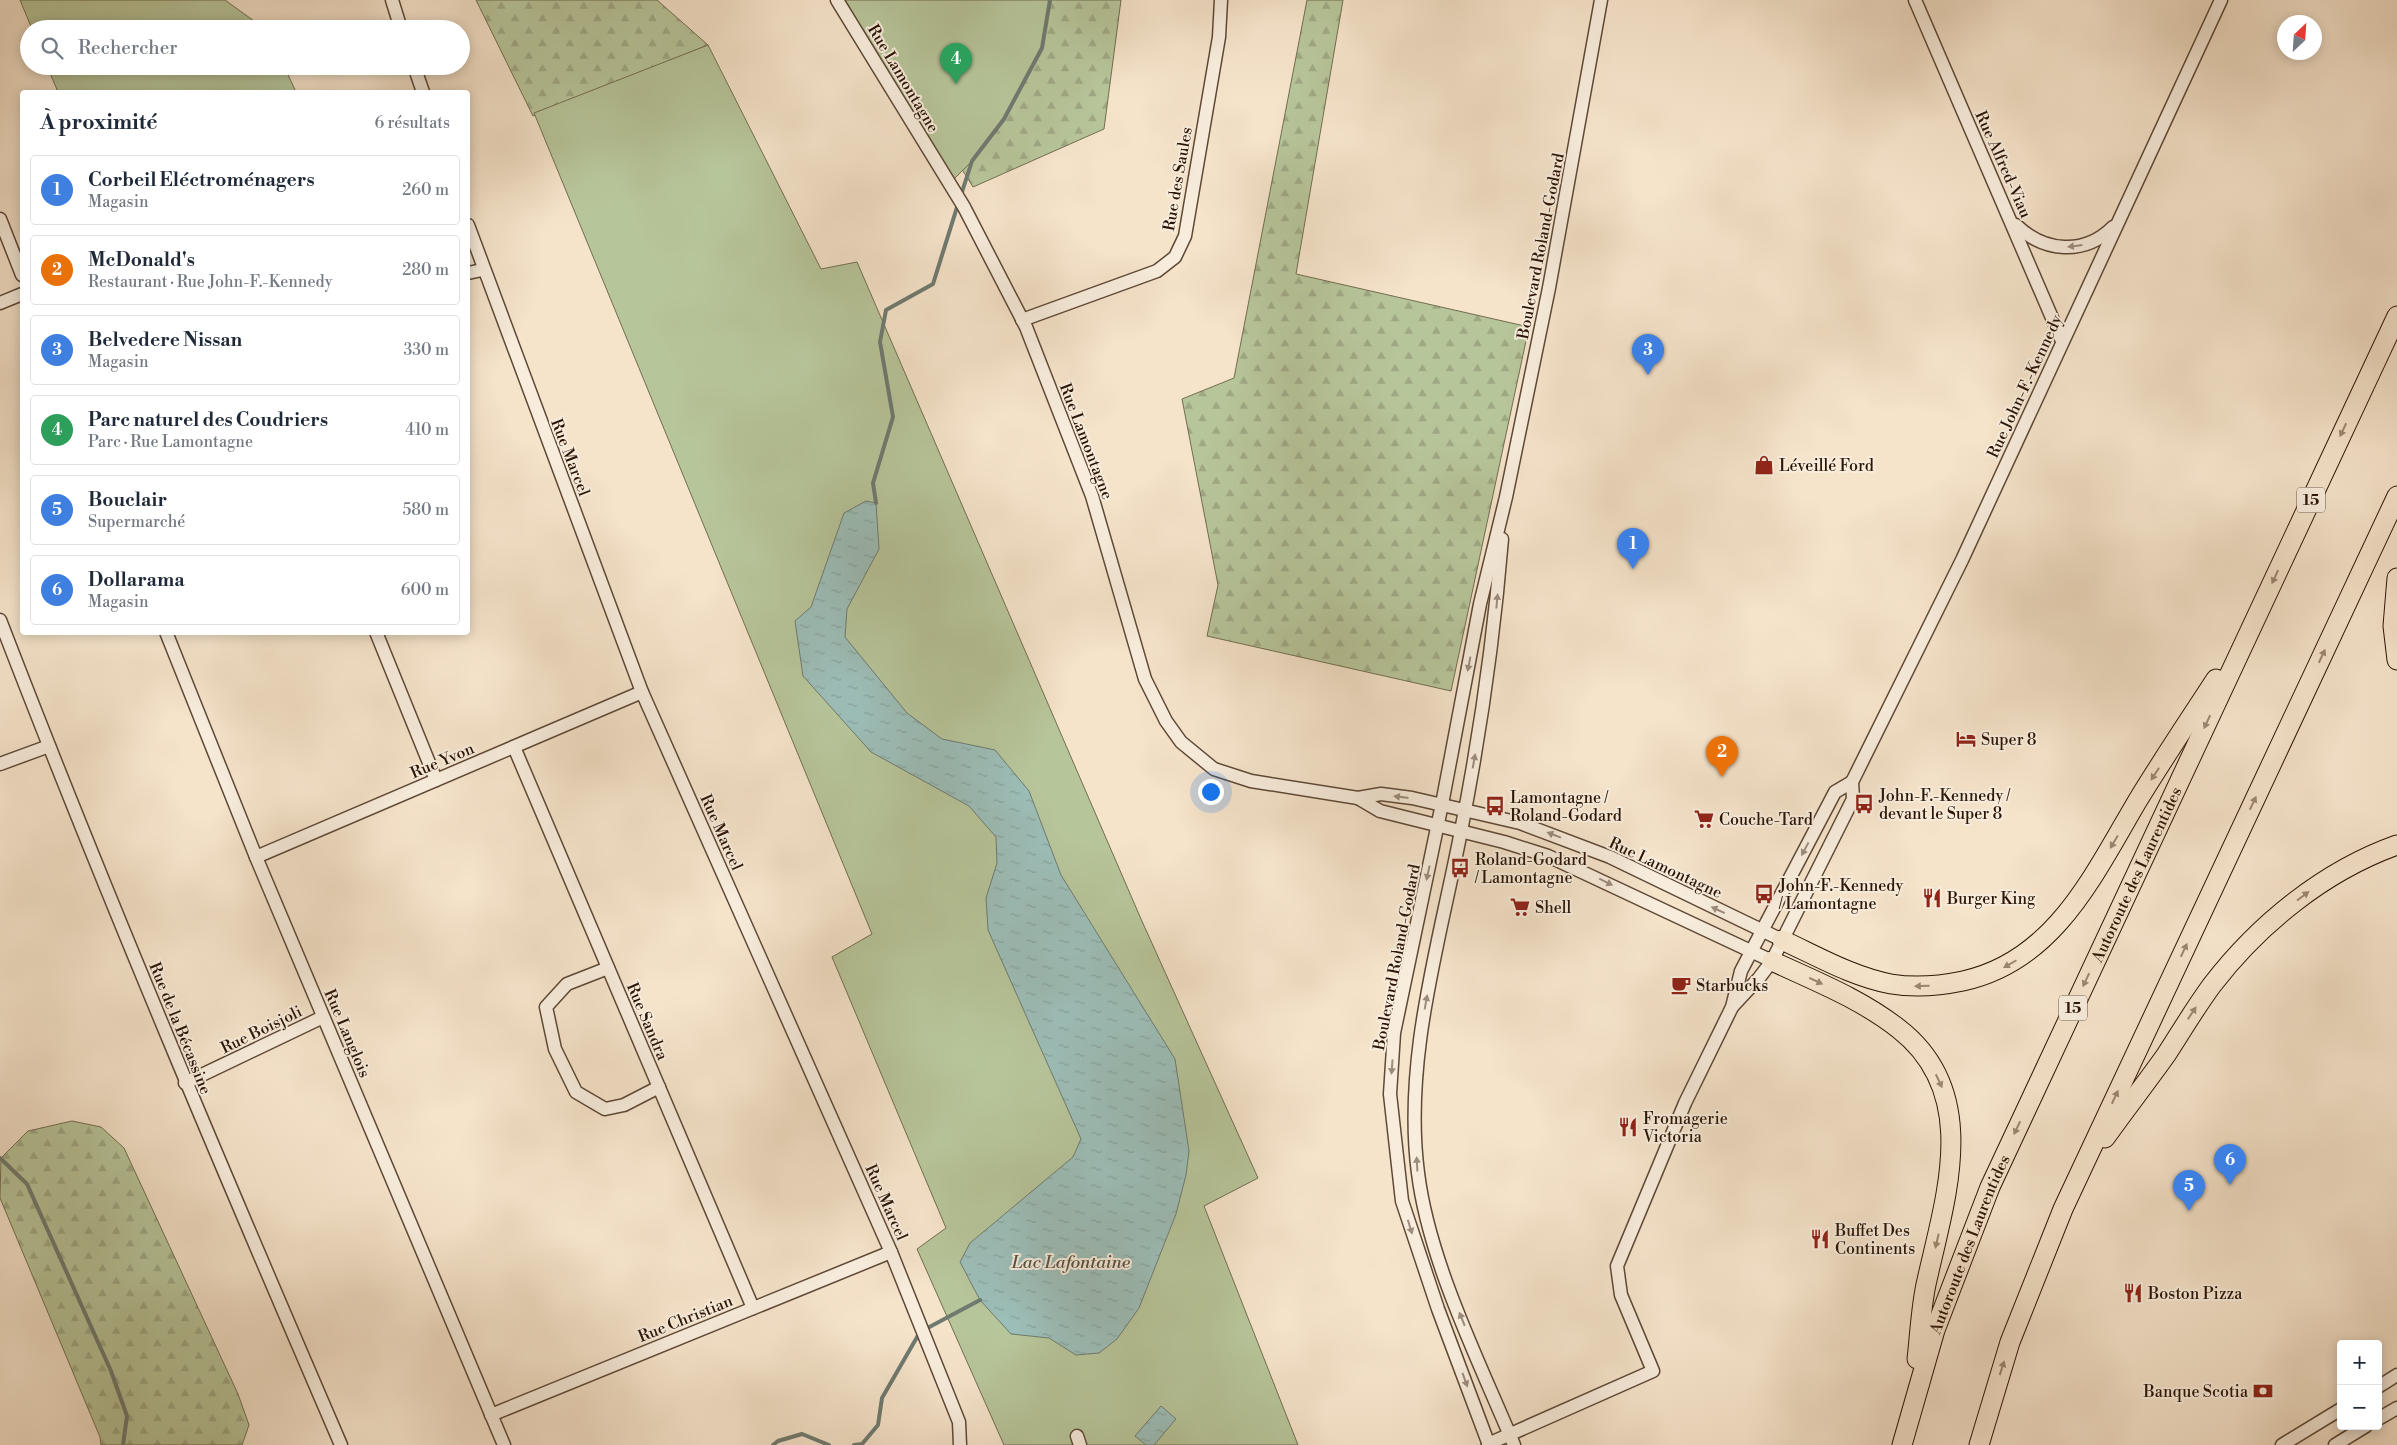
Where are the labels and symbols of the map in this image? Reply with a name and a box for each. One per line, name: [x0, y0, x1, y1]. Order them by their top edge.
north arrow: [2277, 15, 2322, 60]
street label: Rue Lamontagne: [863, 21, 943, 136]
pin: 4: [940, 43, 972, 84]
street label: Rue Alfred-Viau: [1971, 108, 2036, 221]
street label: Rue des Saules: [1159, 126, 1197, 233]
street label: Boulevard Roland-Godard: [1513, 151, 1569, 342]
one-way arrow: [2067, 243, 2083, 251]
street label: Rue John-F.-Kennedy: [1983, 311, 2067, 461]
pin: 3: [1632, 334, 1664, 375]
street label: Rue Lamontagne: [1055, 380, 1117, 502]
street label: Rue Marcel: [546, 416, 594, 499]
one-way arrow: [2339, 423, 2347, 437]
shop icon: Léveillé Ford: [1753, 454, 1775, 476]
place label: Léveillé Ford: [1779, 456, 1874, 476]
road number: 15: [2297, 488, 2325, 512]
pin: 1: [1617, 528, 1649, 569]
one-way arrow: [2270, 570, 2278, 584]
one-way arrow: [1493, 592, 1501, 608]
one-way arrow: [2318, 649, 2326, 663]
one-way arrow: [1464, 657, 1472, 673]
one-way arrow: [2202, 715, 2210, 729]
hotel icon: Super 8: [1955, 728, 1977, 750]
place label: Super 8: [1981, 730, 2037, 750]
pin: 2: [1706, 736, 1738, 777]
street label: Rue Yvon: [407, 738, 478, 783]
one-way arrow: [1470, 754, 1478, 769]
one-way arrow: [2151, 767, 2160, 780]
your location: [1198, 779, 1224, 805]
street label: Autoroute des Laurentides: [2087, 784, 2187, 966]
place label: John-F.-Kennedy / devant le Super 8: [1878, 786, 2011, 824]
place label: Lamontagne / Roland-Godard: [1510, 788, 1622, 826]
street label: Rue Marcel: [695, 791, 747, 874]
one-way arrow: [1392, 793, 1408, 801]
bus stop icon: John-F.-Kennedy / devant le Super 8: [1853, 793, 1875, 815]
bus stop icon: Lamontagne / Roland-Godard: [1484, 795, 1506, 817]
one-way arrow: [2250, 796, 2258, 810]
supermarket icon: Couche-Tard: [1693, 808, 1715, 830]
place label: Couche-Tard: [1719, 810, 1813, 830]
one-way arrow: [1546, 831, 1561, 839]
street label: Rue Lamontagne: [1606, 833, 1725, 903]
one-way arrow: [2110, 835, 2119, 848]
one-way arrow: [1801, 842, 1809, 857]
place label: Roland-Godard / Lamontagne: [1474, 850, 1587, 888]
bus stop icon: Roland-Godard / Lamontagne: [1449, 857, 1471, 879]
street label: Boulevard Roland-Godard: [1369, 862, 1425, 1053]
one-way arrow: [1424, 865, 1432, 880]
place label: John-F.-Kennedy / Lamontagne: [1778, 876, 1904, 914]
one-way arrow: [1599, 878, 1613, 886]
bus stop icon: John-F.-Kennedy / Lamontagne: [1753, 883, 1775, 905]
restaurant icon: Burger King: [1921, 887, 1943, 909]
place label: Burger King: [1946, 889, 2036, 909]
one-way arrow: [2296, 891, 2310, 901]
supermarket icon: Shell: [1509, 896, 1531, 918]
place label: Shell: [1535, 898, 1572, 918]
one-way arrow: [1711, 905, 1725, 913]
one-way arrow: [2180, 943, 2188, 957]
street label: Rue de la Bécassine: [144, 959, 216, 1097]
one-way arrow: [2004, 960, 2017, 969]
one-way arrow: [2082, 973, 2090, 987]
cafe icon: Starbucks: [1670, 974, 1692, 996]
place label: Starbucks: [1696, 976, 1768, 996]
one-way arrow: [1809, 978, 1823, 986]
street label: Rue Sandra: [622, 980, 673, 1064]
one-way arrow: [1914, 982, 1930, 990]
street label: Rue Langlois: [319, 986, 375, 1081]
one-way arrow: [1423, 993, 1431, 1009]
road number: 15: [2059, 996, 2087, 1020]
street label: Rue Boisjoli: [217, 1002, 306, 1058]
one-way arrow: [2187, 1007, 2197, 1020]
one-way arrow: [1388, 1059, 1396, 1075]
one-way arrow: [1935, 1074, 1943, 1088]
one-way arrow: [2111, 1090, 2119, 1104]
place label: Fromagerie Victoria: [1642, 1109, 1728, 1147]
restaurant icon: Fromagerie Victoria: [1617, 1116, 1639, 1138]
one-way arrow: [2013, 1120, 2021, 1135]
pin: 6: [2214, 1144, 2246, 1185]
street label: Autoroute des Laurentides: [1925, 1152, 2015, 1338]
one-way arrow: [1413, 1155, 1421, 1171]
street label: Rue Marcel: [860, 1161, 912, 1244]
pin: 5: [2173, 1170, 2205, 1211]
one-way arrow: [1407, 1220, 1415, 1235]
place label: Buffet Des Continents: [1834, 1221, 1915, 1259]
restaurant icon: Buffet Des Continents: [1809, 1228, 1831, 1250]
one-way arrow: [1933, 1233, 1941, 1248]
water label: Lac Lafontaine: [1011, 1251, 1131, 1274]
restaurant icon: Boston Pizza: [2122, 1282, 2144, 1304]
place label: Boston Pizza: [2147, 1284, 2243, 1304]
street label: Rue Christian: [635, 1291, 736, 1347]
one-way arrow: [1458, 1311, 1466, 1326]
one-way arrow: [1998, 1360, 2006, 1375]
one-way arrow: [1461, 1373, 1469, 1388]
bank icon: Banque Scotia: [2252, 1380, 2274, 1402]
place label: Banque Scotia: [2143, 1382, 2249, 1402]

